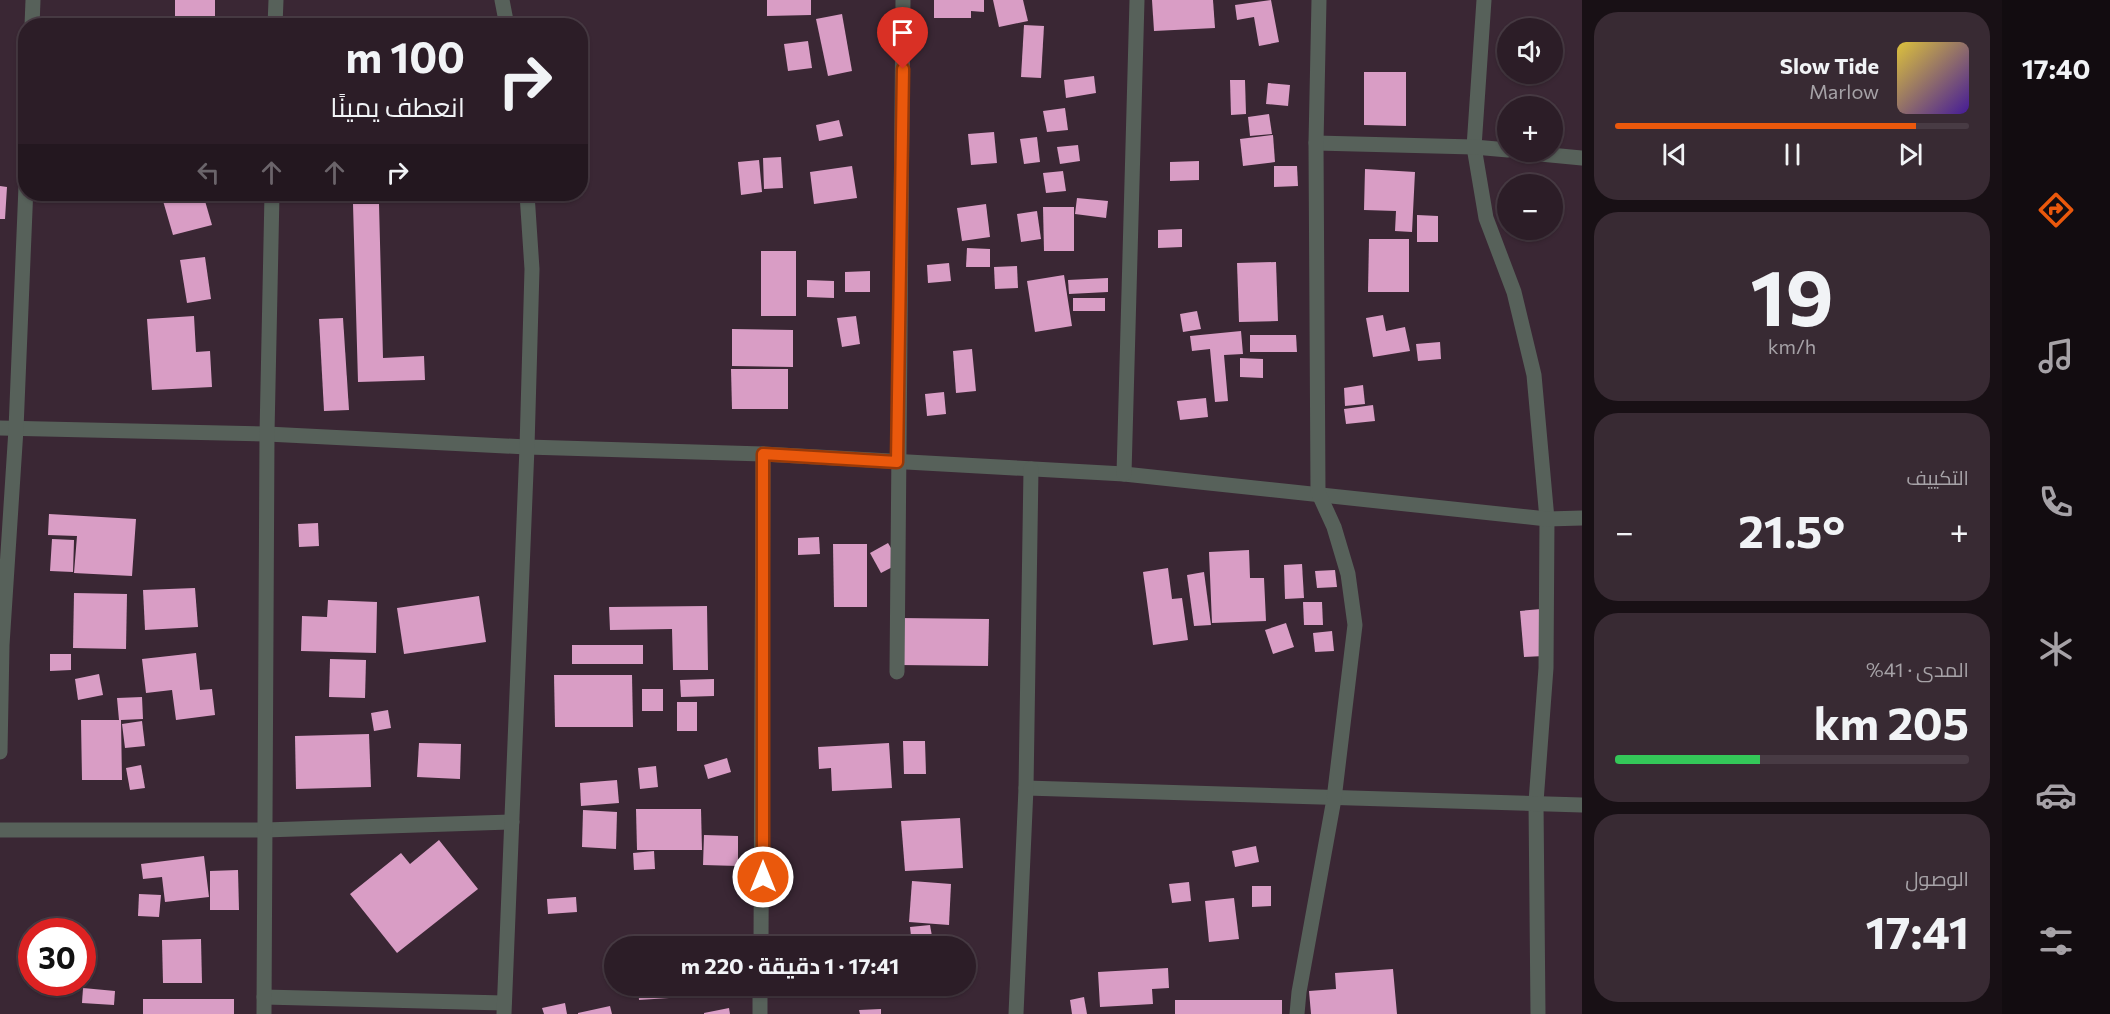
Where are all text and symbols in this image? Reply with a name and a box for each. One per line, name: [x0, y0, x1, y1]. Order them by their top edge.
pin: [877, 7, 928, 69]
icon: arrive: [886, 16, 919, 49]
map controls: [1497, 18, 1563, 240]
button: sound: [1497, 18, 1563, 84]
text: 100 m: [345, 30, 465, 82]
icon: right: [486, 42, 564, 120]
text: Slow Tide: [1780, 52, 1879, 79]
text: 17:40: [2022, 52, 2090, 85]
text: Marlow: [1809, 79, 1879, 103]
text: انعطف يمينًا: [330, 90, 465, 123]
button: +: [1497, 96, 1563, 162]
icon: previous: [1658, 138, 1691, 171]
icon: pause: [1776, 138, 1809, 171]
icon: next: [1894, 138, 1927, 171]
icon: left: [192, 156, 225, 189]
icon: ahead: [255, 156, 288, 189]
icon: ahead: [318, 156, 351, 189]
icon: right: [381, 156, 414, 189]
button: −: [1497, 174, 1563, 240]
icon: directions: [2035, 189, 2077, 231]
text: 19: [1750, 247, 1834, 342]
text: km/h: [1768, 334, 1816, 358]
icon: music: [2035, 335, 2077, 377]
text: التكييف: [1906, 465, 1969, 489]
icon: phone: [2035, 481, 2077, 523]
text: 21.5°: [1738, 502, 1845, 557]
text: −: [1615, 510, 1634, 551]
text: +: [1950, 510, 1969, 551]
icon: climate: [2035, 628, 2077, 670]
text: المدى · 41%: [1866, 657, 1969, 681]
text: 205 km: [1814, 694, 1969, 749]
icon: car: [2035, 774, 2077, 816]
position arrow: [731, 845, 795, 909]
text: الوصول: [1905, 866, 1969, 890]
text: 17:41: [1865, 903, 1969, 958]
speed limit sign: 30: [18, 918, 96, 996]
icon: filters: [2035, 920, 2077, 962]
text: 17:41 · 1 دقيقة · 220 m: [681, 952, 899, 979]

